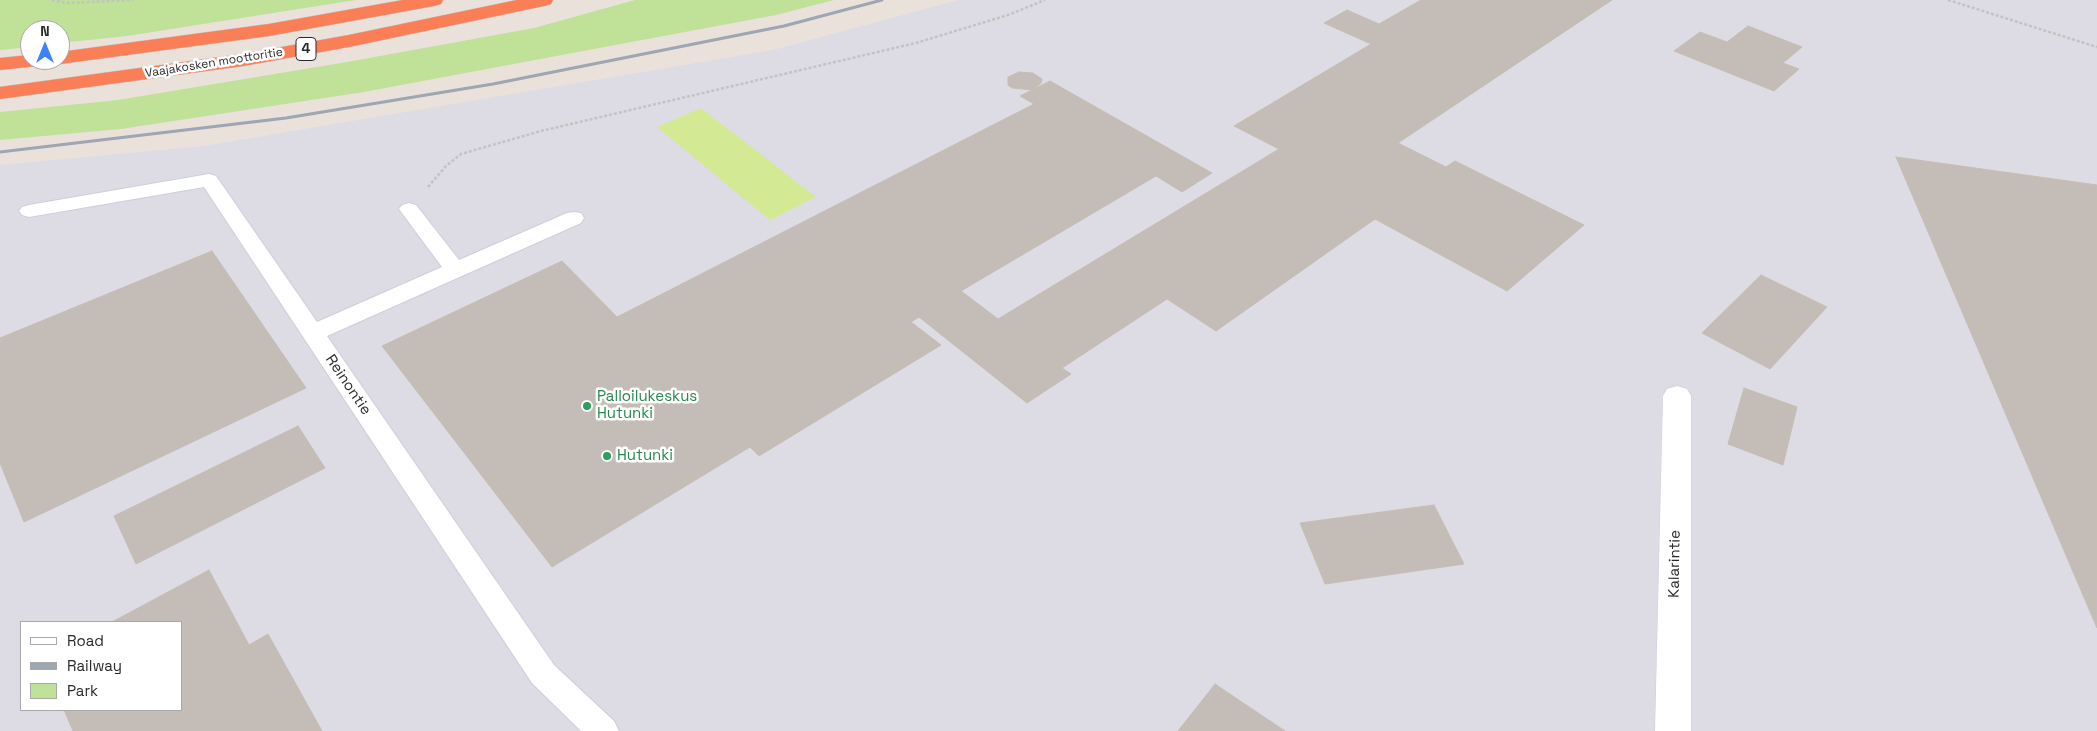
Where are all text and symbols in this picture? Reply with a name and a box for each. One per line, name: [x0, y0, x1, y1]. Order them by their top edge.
north arrow: [20, 20, 70, 70]
text: N: [40, 22, 50, 40]
road number: 4: [296, 38, 316, 61]
street label: Vaajakosken moottoritie: [144, 45, 284, 81]
street label: Reinontie: [321, 351, 375, 419]
place label: Palloilukeskus Hutunki: [597, 388, 697, 423]
marker: Palloilukeskus Hutunki: [581, 400, 593, 412]
place label: Hutunki: [617, 447, 673, 465]
marker: Hutunki: [601, 450, 613, 462]
street label: Kalarintie: [1665, 530, 1685, 598]
legend: [20, 621, 182, 711]
text: Road: [67, 631, 104, 650]
text: Railway: [67, 656, 122, 675]
text: Park: [67, 681, 98, 700]

